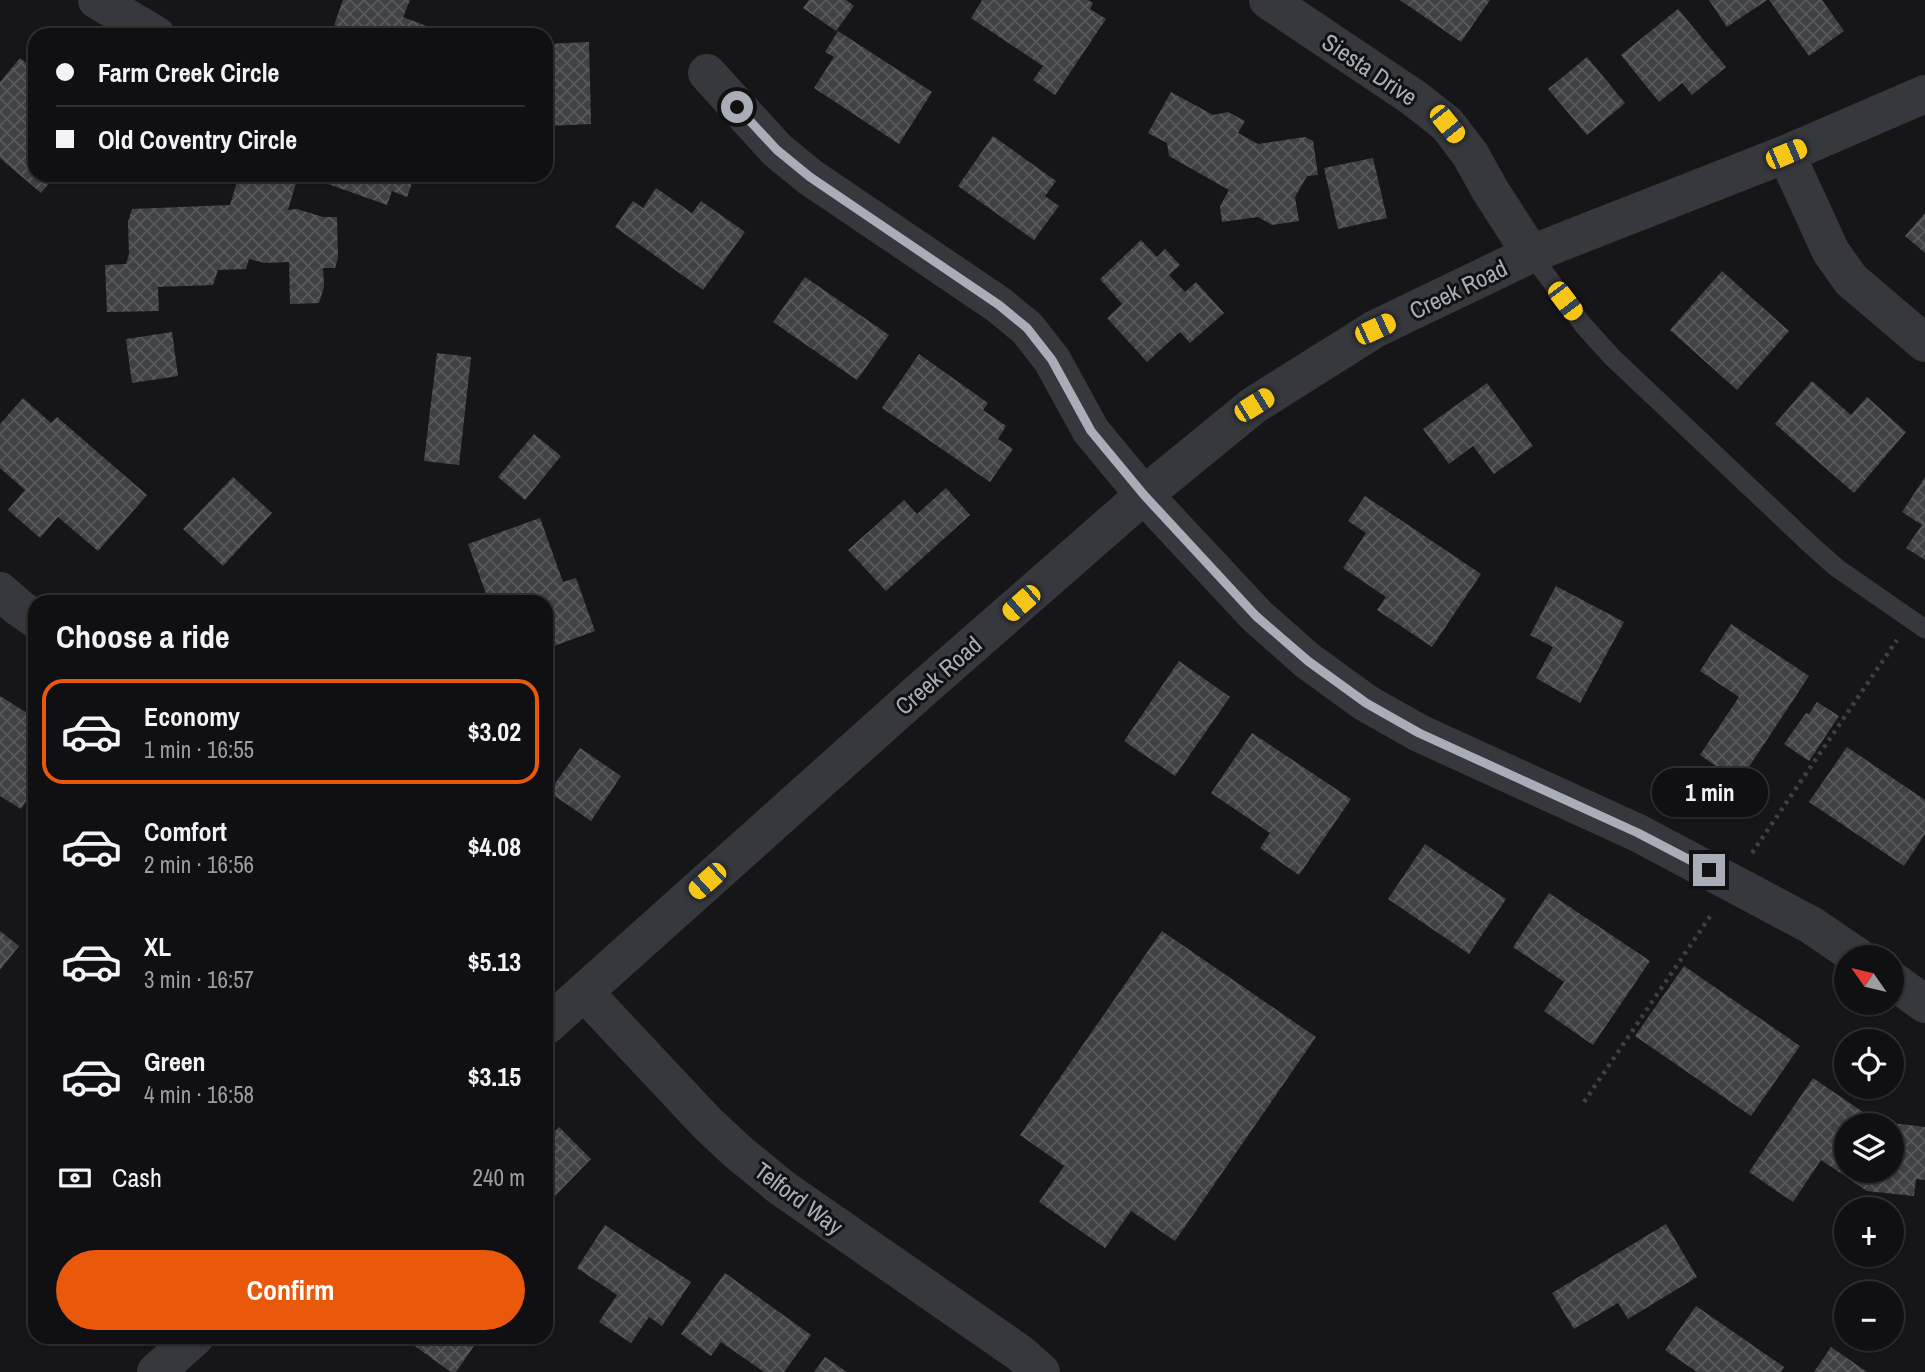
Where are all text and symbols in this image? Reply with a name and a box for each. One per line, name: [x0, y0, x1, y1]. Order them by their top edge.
street label: Siesta Drive: [1316, 25, 1424, 113]
text: Farm Creek Circle: [98, 55, 279, 90]
route start: [721, 91, 753, 123]
car: [1426, 101, 1469, 147]
text: Old Coventry Circle: [98, 122, 297, 157]
car: [1763, 136, 1810, 172]
street label: Creek Road: [1404, 252, 1512, 326]
car: [1544, 278, 1587, 324]
car: [1352, 311, 1399, 347]
car: [1231, 385, 1278, 425]
car: [999, 581, 1044, 625]
text: Choose a ride: [56, 615, 230, 658]
street label: Creek Road: [888, 628, 988, 722]
text: Economy: [144, 699, 240, 734]
icon: car: [60, 700, 123, 763]
text: $3.02: [468, 714, 521, 749]
text: 1 min · 16:55: [144, 734, 254, 765]
callout: 1 min: [1651, 768, 1767, 818]
text: 1 min: [1685, 777, 1735, 808]
text: Comfort: [144, 814, 227, 849]
icon: car: [60, 815, 123, 878]
text: $4.08: [468, 829, 521, 864]
text: 2 min · 16:56: [144, 849, 254, 880]
route end: [1693, 854, 1725, 886]
car: [685, 859, 730, 903]
text: XL: [144, 929, 171, 964]
icon: car: [60, 930, 123, 993]
text: $5.13: [468, 944, 521, 979]
north arrow: [1834, 945, 1904, 1015]
map controls: [1834, 945, 1904, 1351]
text: 3 min · 16:57: [144, 964, 254, 995]
button: locate: [1834, 1029, 1904, 1099]
text: Green: [144, 1044, 206, 1079]
icon: car: [60, 1045, 123, 1108]
text: $3.15: [468, 1059, 521, 1094]
text: 4 min · 16:58: [144, 1079, 254, 1110]
button: layers: [1834, 1113, 1904, 1183]
street label: Telford Way: [748, 1154, 850, 1242]
icon: cash: [56, 1159, 94, 1197]
text: Cash: [112, 1160, 162, 1195]
text: 240 m: [473, 1162, 525, 1193]
button: +: [1834, 1197, 1904, 1267]
button: Confirm: [56, 1250, 525, 1330]
button: −: [1834, 1281, 1904, 1351]

